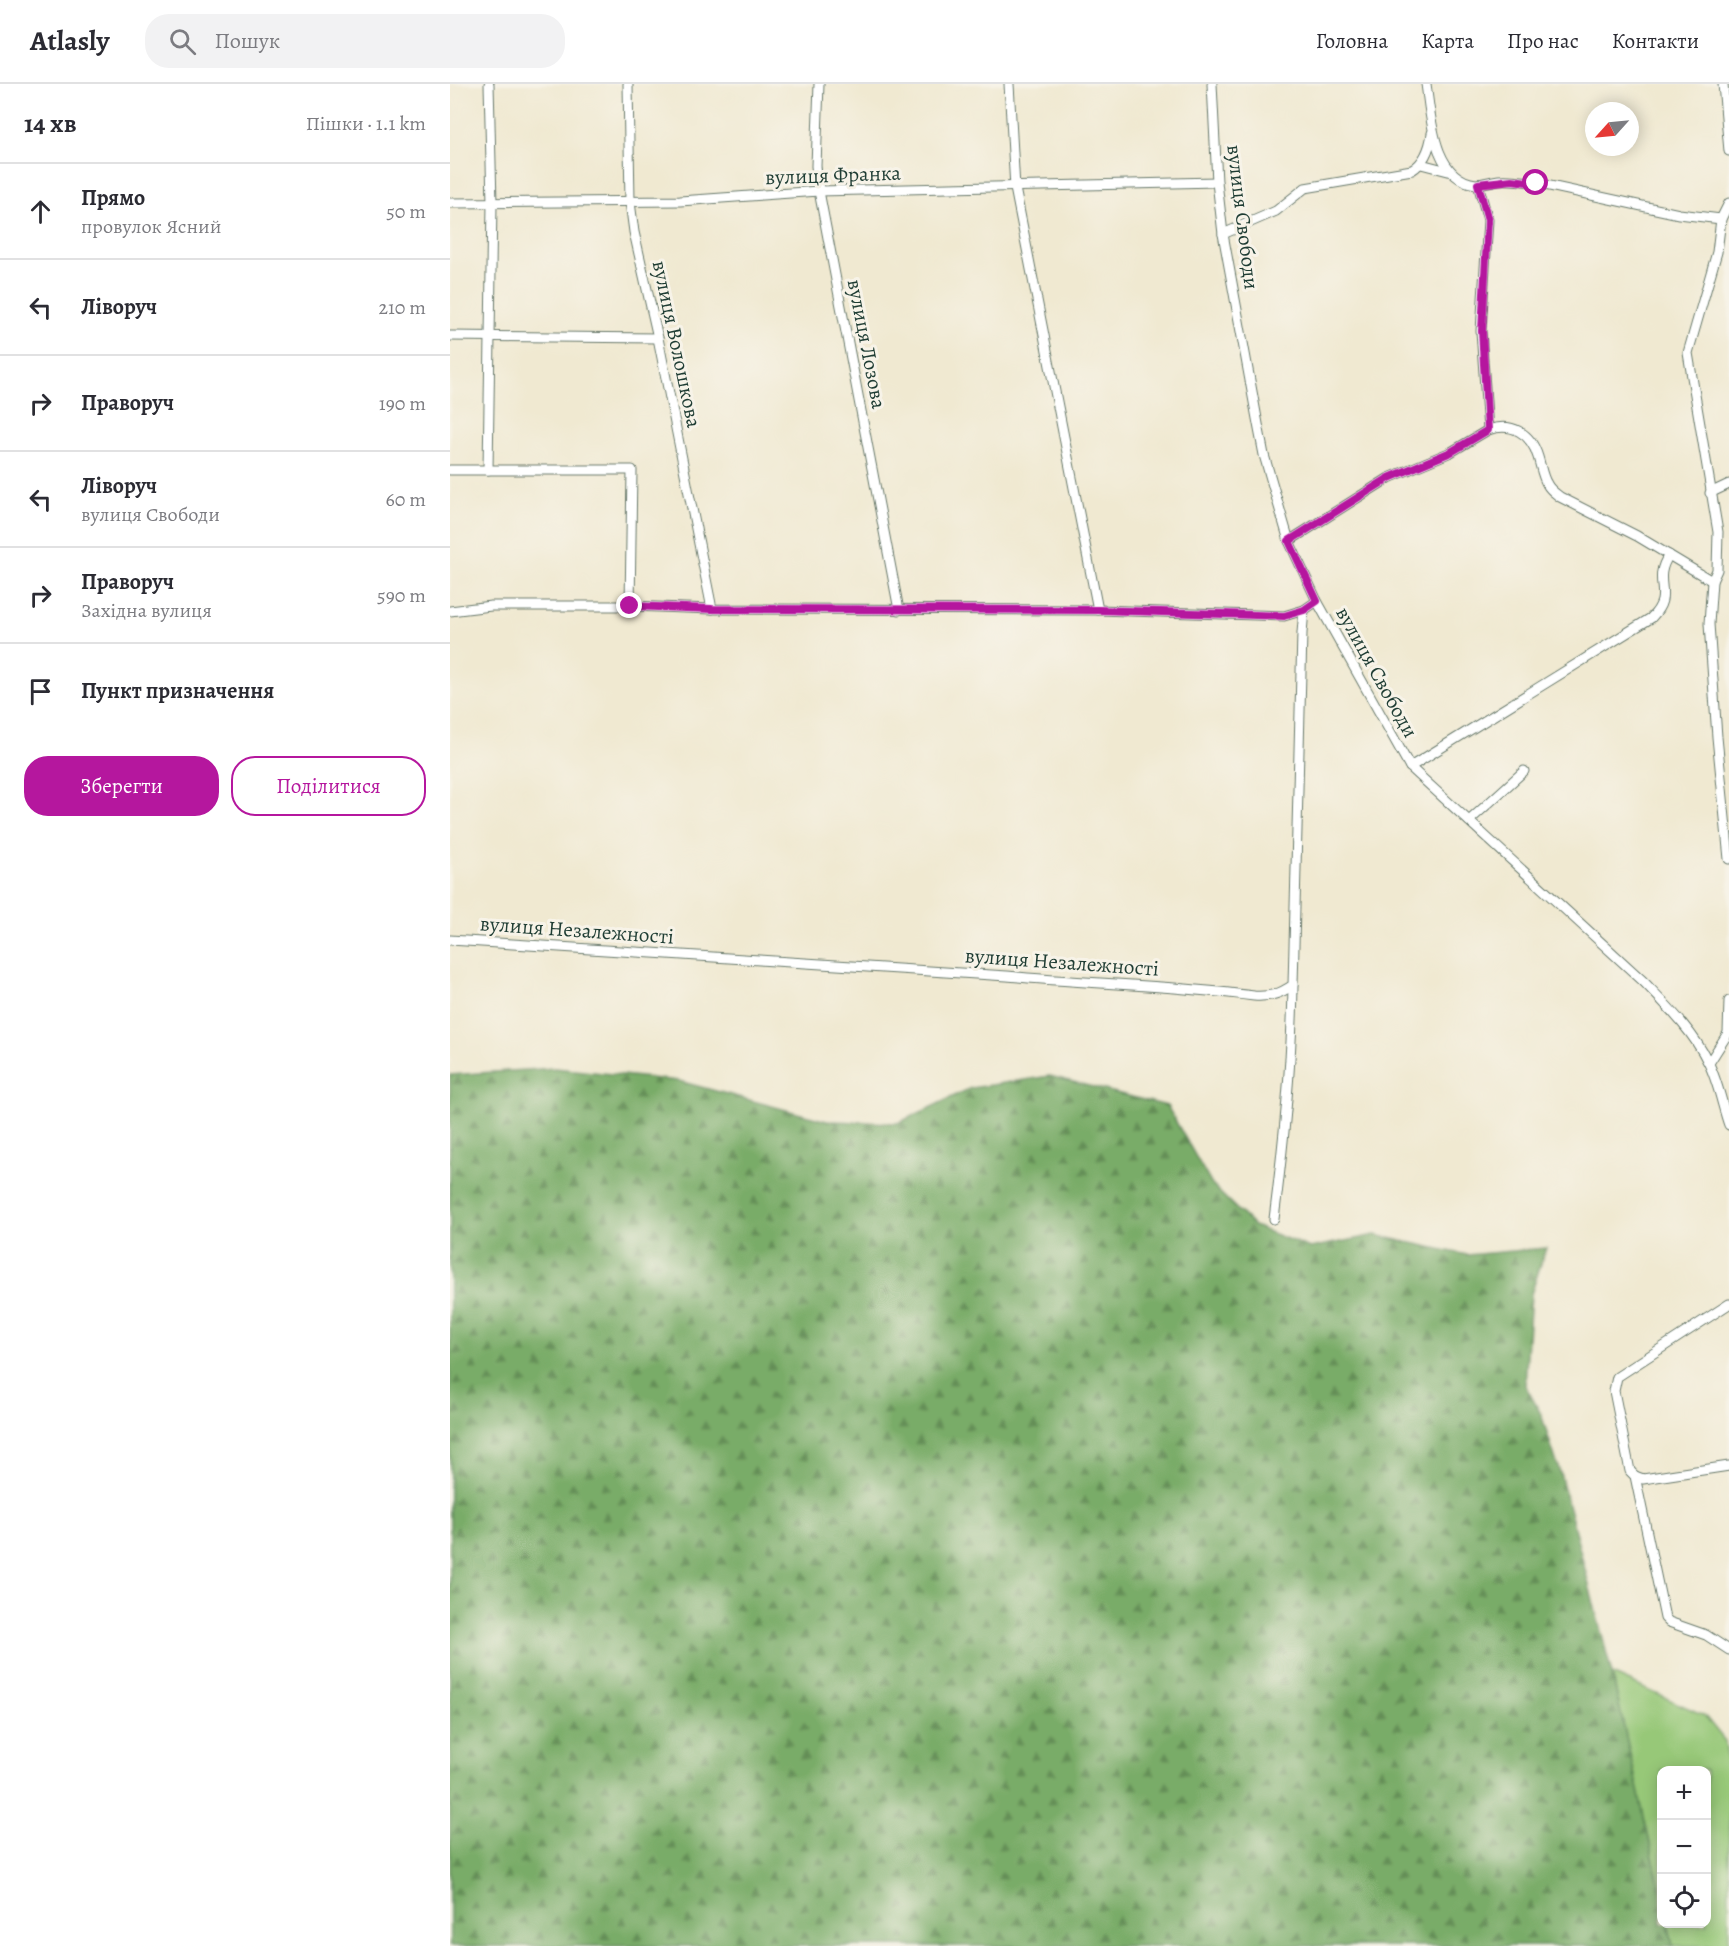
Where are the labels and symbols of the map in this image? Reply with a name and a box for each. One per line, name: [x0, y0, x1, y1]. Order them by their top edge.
north arrow: [1585, 102, 1639, 156]
street label: вулиця Свободи: [1220, 143, 1266, 291]
street label: вулиця Франка: [764, 159, 902, 191]
route start: [1522, 169, 1548, 195]
street label: вулиця Волошкова: [646, 258, 708, 430]
street label: вулиця Лозова: [841, 277, 893, 411]
route end: [616, 592, 642, 618]
street label: вулиця Свободи: [1329, 601, 1425, 743]
street label: вулиця Незалежності: [479, 909, 675, 951]
street label: вулиця Незалежності: [964, 941, 1160, 983]

